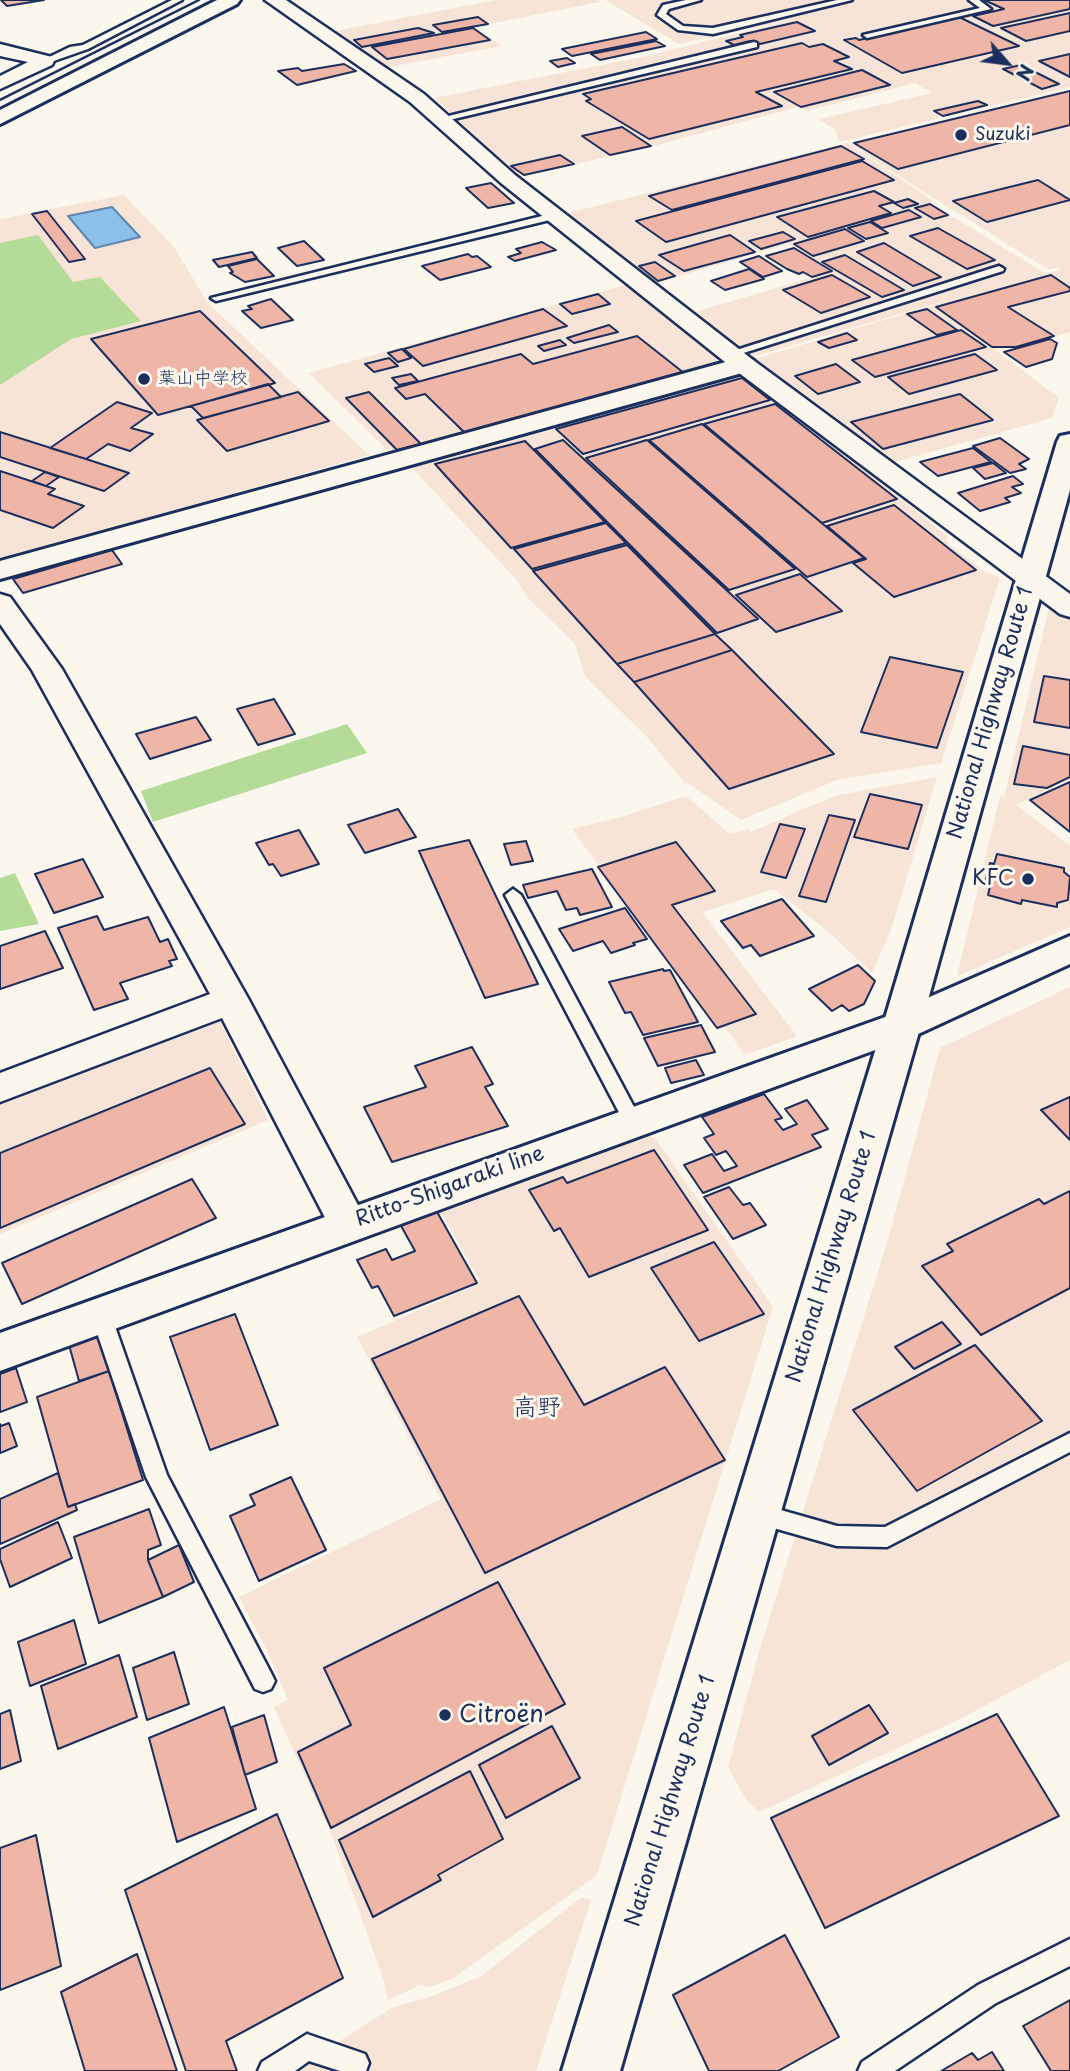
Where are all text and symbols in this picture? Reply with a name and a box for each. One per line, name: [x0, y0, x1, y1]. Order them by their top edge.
north arrow: [972, 28, 1042, 98]
text: N: [1010, 60, 1041, 86]
place label: Suzuki: [975, 124, 1031, 146]
marker: Suzuki: [953, 127, 969, 143]
place label: 葉山中学校: [158, 368, 248, 390]
marker: 葉山中学校: [136, 371, 152, 387]
street label: National Highway Route 1: [943, 584, 1039, 842]
place label: KFC: [972, 866, 1014, 892]
marker: KFC: [1020, 871, 1036, 887]
street label: National Highway Route 1: [782, 1128, 882, 1386]
street label: Ritto-Shigaraki line: [352, 1141, 548, 1233]
district label: 高野: [513, 1394, 561, 1422]
street label: National Highway Route 1: [621, 1672, 721, 1930]
place label: Citroën: [459, 1701, 544, 1729]
marker: Citroën: [437, 1707, 453, 1723]

